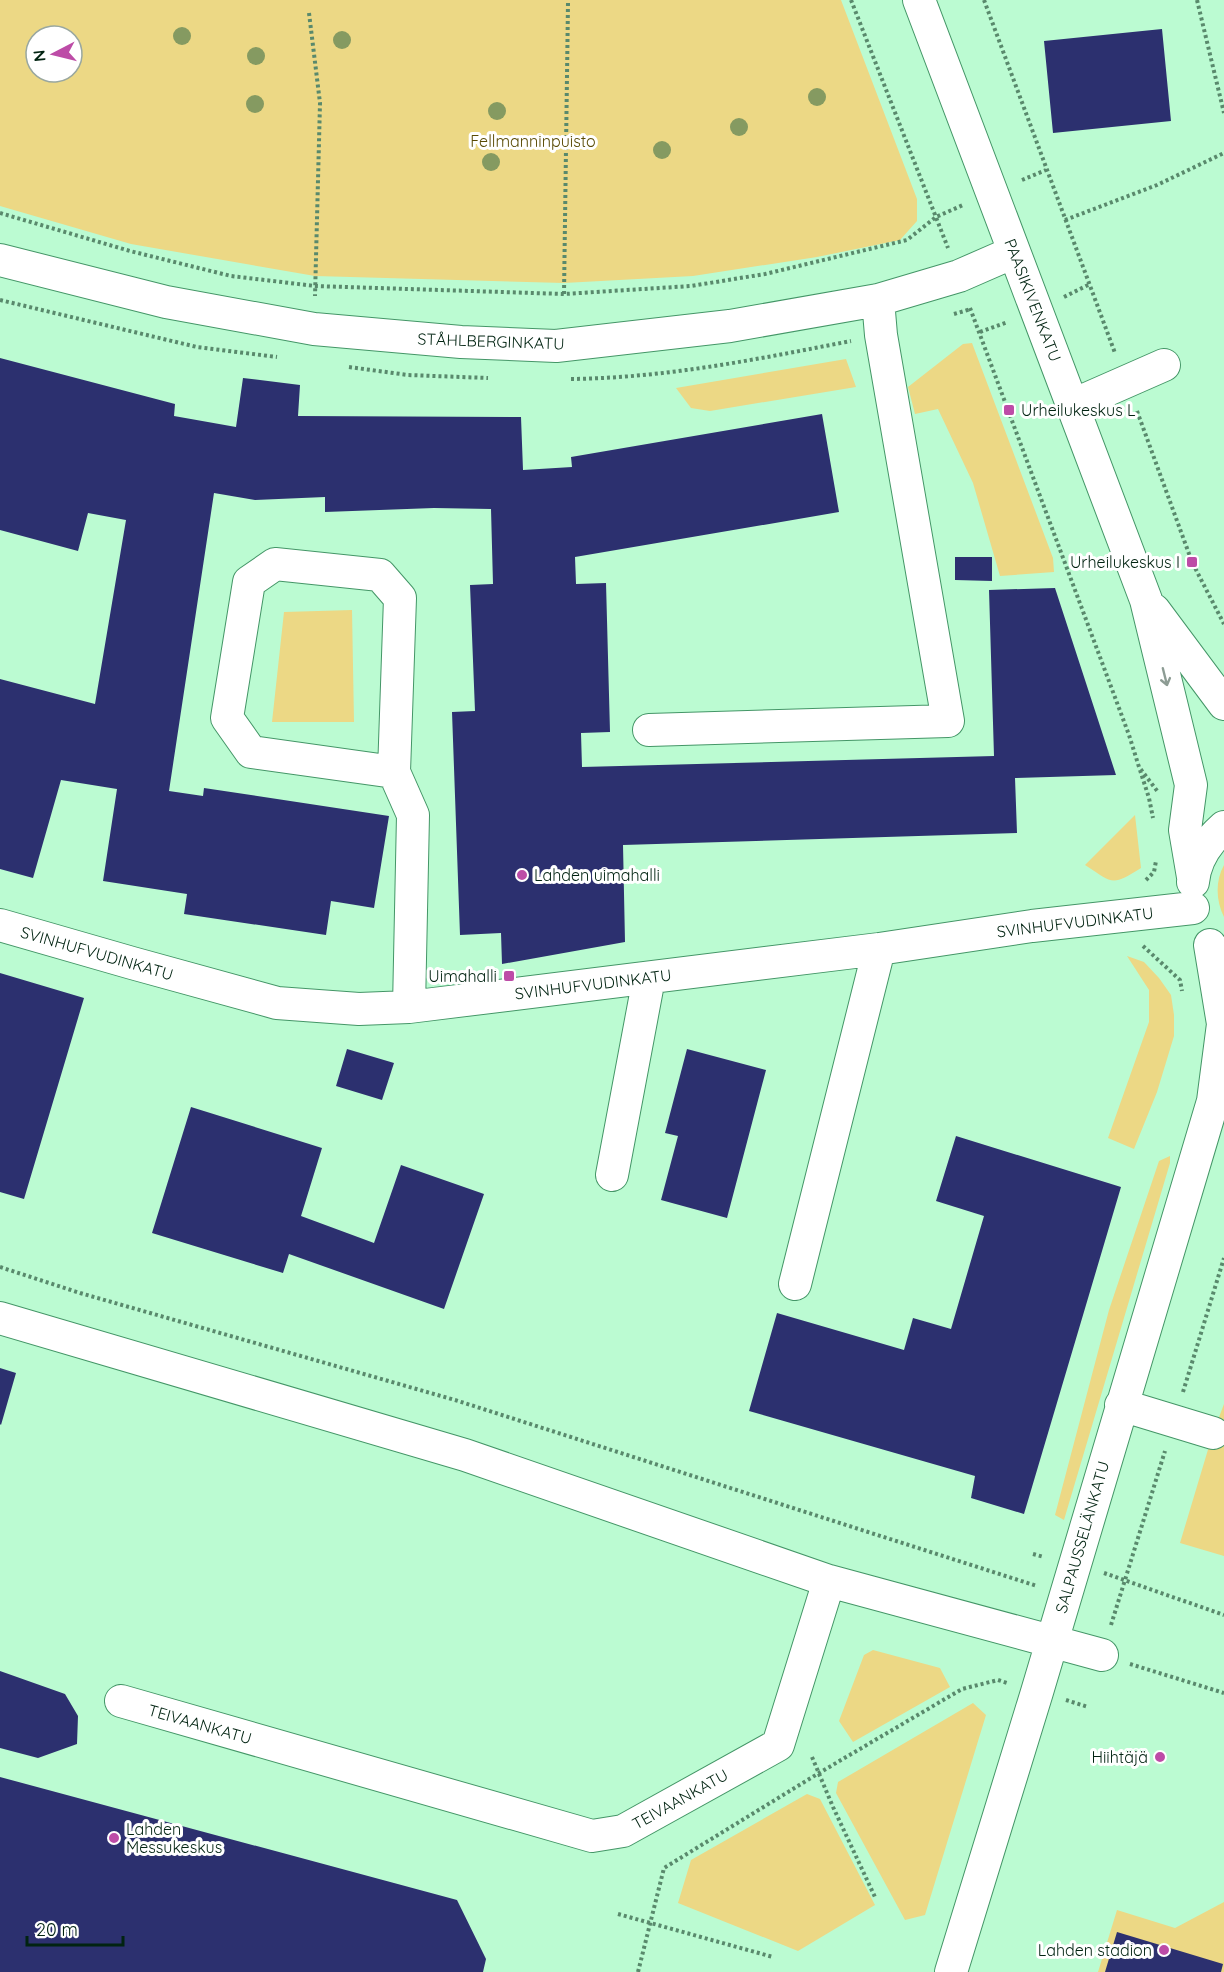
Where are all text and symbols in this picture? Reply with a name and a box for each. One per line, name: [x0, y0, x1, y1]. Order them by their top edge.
north arrow: [24, 24, 84, 84]
text: N: [28, 49, 50, 63]
park label: Fellmanninpuisto: [470, 131, 596, 151]
street label: PAASIKIVENKATU: [1000, 236, 1066, 364]
street label: STÅHLBERGINKATU: [417, 328, 565, 354]
place label: Urheilukeskus L: [1021, 400, 1136, 420]
marker: Urheilukeskus L: [1002, 403, 1016, 417]
place label: Urheilukeskus I: [1070, 552, 1180, 572]
marker: Urheilukeskus I: [1185, 555, 1199, 569]
one-way arrow: [1159, 667, 1171, 686]
place label: Lahden uimahalli: [534, 865, 660, 885]
marker: Lahden uimahalli: [515, 868, 529, 882]
street label: SVINHUFVUDINKATU: [995, 902, 1155, 942]
street label: SVINHUFVUDINKATU: [18, 922, 176, 984]
street label: SVINHUFVUDINKATU: [513, 964, 673, 1004]
place label: Uimahalli: [428, 966, 497, 986]
marker: Uimahalli: [502, 969, 516, 983]
street label: SALPAUSSELÄNKATU: [1051, 1459, 1113, 1615]
street label: TEIVAANKATU: [146, 1700, 254, 1748]
place label: Hiihtäjä: [1091, 1747, 1148, 1767]
marker: Hiihtäjä: [1153, 1750, 1167, 1764]
street label: TEIVAANKATU: [629, 1764, 731, 1834]
place label: Lahden Messukeskus: [126, 1819, 222, 1857]
marker: Lahden Messukeskus: [107, 1831, 121, 1845]
scale bar: [27, 1909, 123, 1947]
text: 20 m: [36, 1918, 78, 1941]
place label: Lahden stadion: [1038, 1940, 1152, 1960]
marker: Lahden stadion: [1157, 1943, 1171, 1957]

